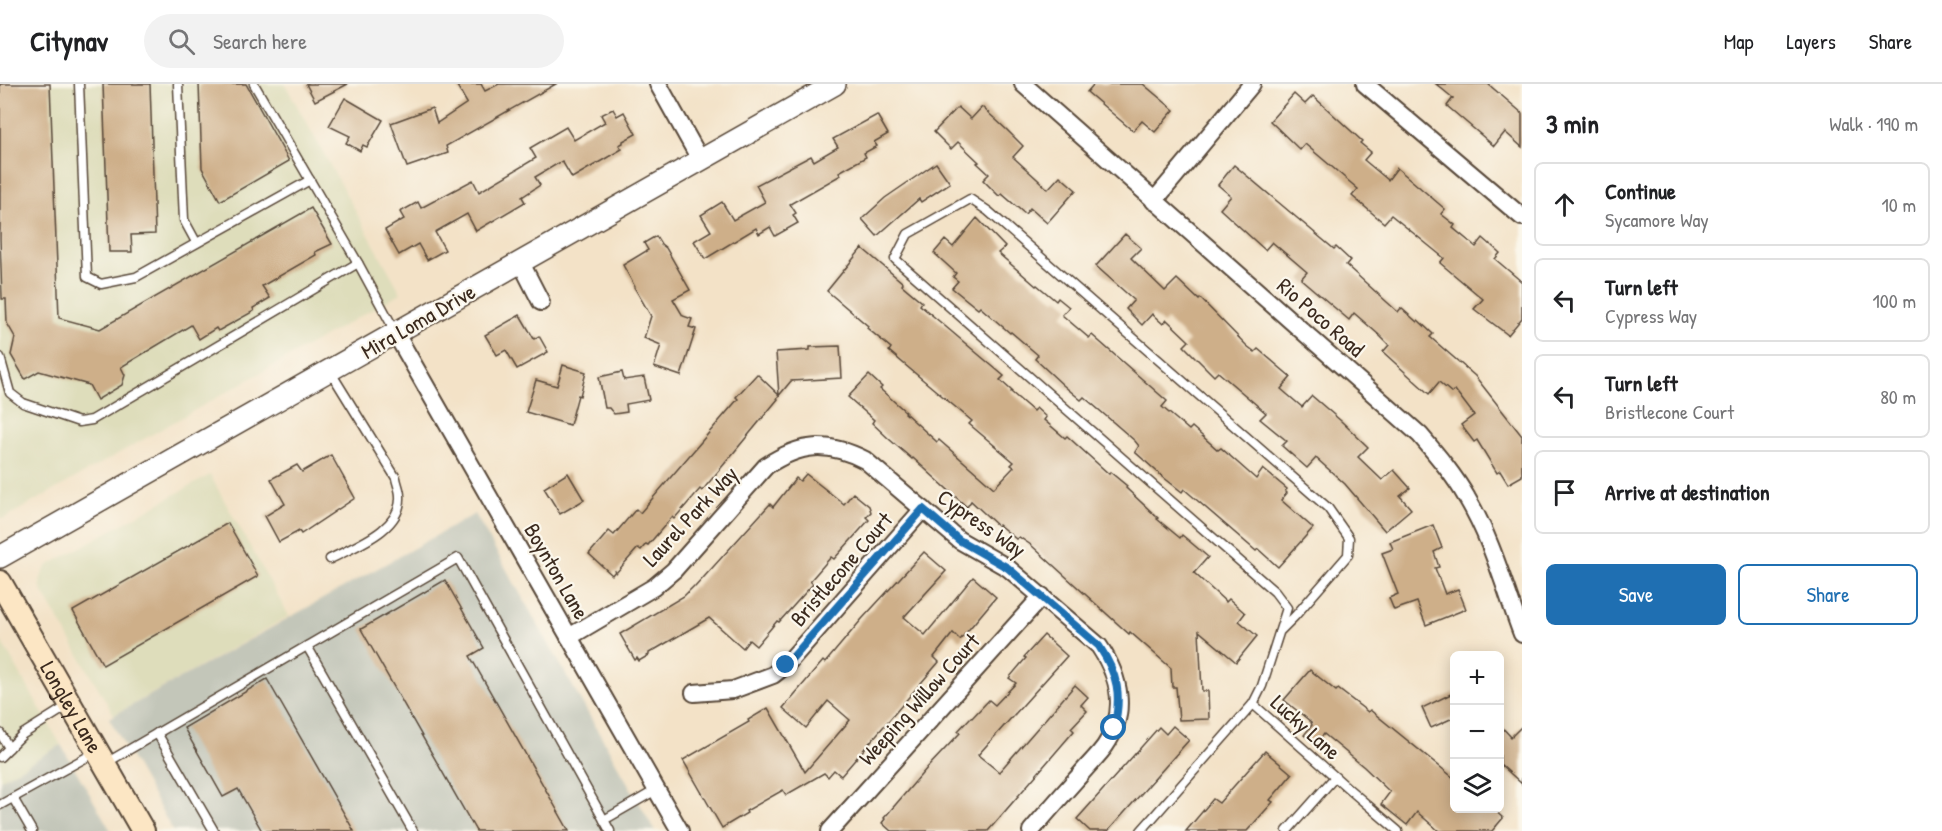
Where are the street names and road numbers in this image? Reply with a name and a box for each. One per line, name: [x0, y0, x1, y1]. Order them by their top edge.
street label: Rio Poco Road: [1271, 271, 1371, 364]
street label: Mira Loma Drive: [355, 276, 481, 366]
street label: Laurel Park Way: [636, 459, 744, 573]
street label: Cypress Way: [932, 482, 1032, 564]
street label: Bristlecone Court: [783, 505, 899, 632]
street label: Boynton Lane: [517, 518, 597, 625]
street label: Weeping Willow Court: [852, 626, 987, 771]
street label: Longley Lane: [33, 655, 110, 758]
street label: Lucky Lane: [1265, 688, 1348, 767]

